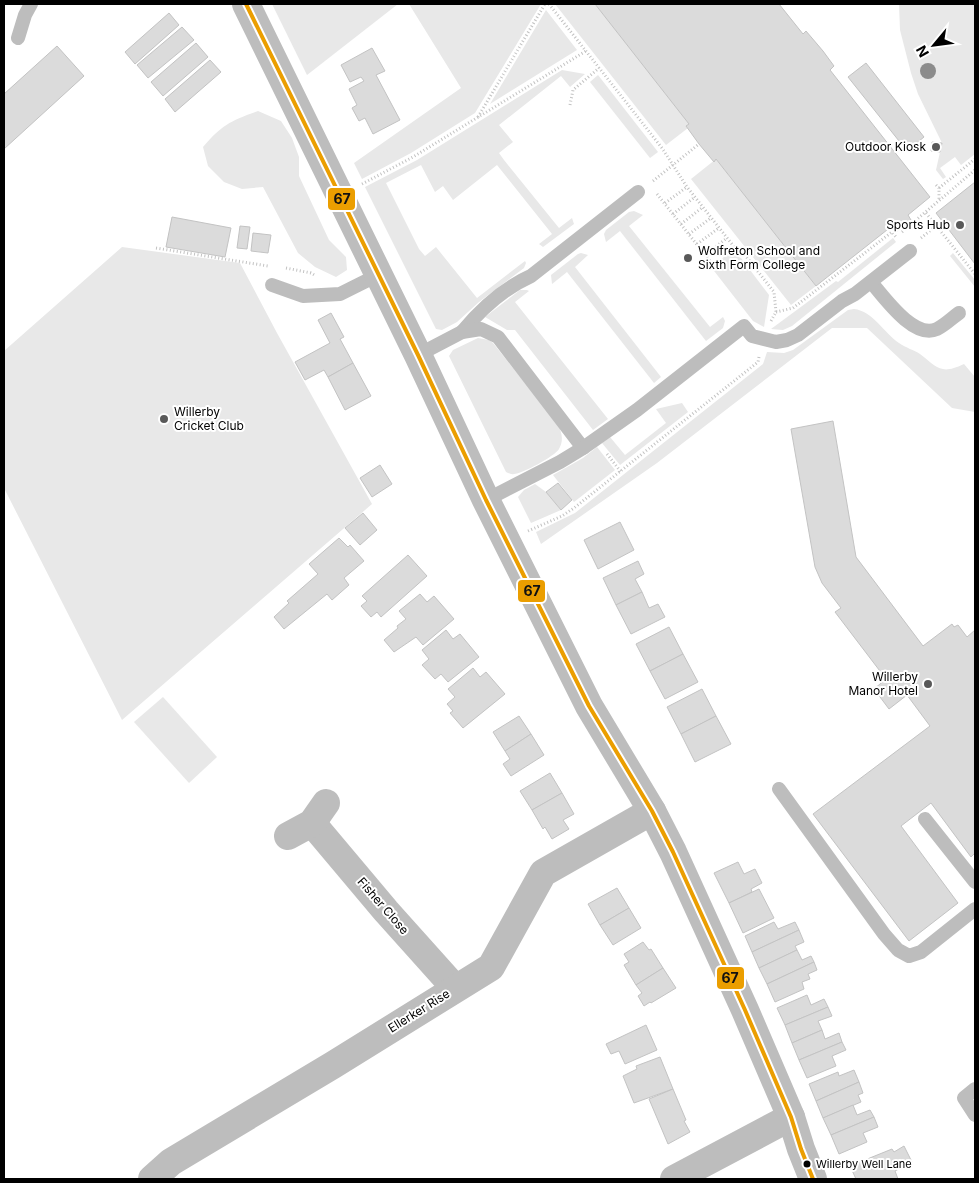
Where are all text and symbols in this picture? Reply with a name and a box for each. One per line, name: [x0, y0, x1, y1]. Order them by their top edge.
north arrow: [909, 20, 959, 70]
text: N: [912, 43, 932, 60]
place label: Outdoor Kiosk: [845, 139, 926, 154]
marker: Outdoor Kiosk: [930, 141, 942, 153]
line badge: 67: [327, 187, 356, 211]
text: 67: [333, 190, 351, 207]
place label: Sports Hub: [886, 217, 950, 232]
marker: Sports Hub: [954, 219, 966, 231]
place label: Wolfreton School and Sixth Form College: [698, 243, 820, 272]
marker: Wolfreton School and Sixth Form College: [682, 252, 694, 264]
place label: Willerby Cricket Club: [174, 404, 244, 433]
marker: Willerby Cricket Club: [158, 413, 170, 425]
line badge: 67: [517, 579, 546, 603]
text: 67: [523, 582, 541, 599]
place label: Willerby Manor Hotel: [848, 669, 918, 698]
marker: Willerby Manor Hotel: [922, 678, 934, 690]
street label: Fisher Close: [355, 874, 412, 937]
line badge: 67: [716, 966, 745, 990]
text: 67: [721, 969, 739, 986]
street label: Ellerker Rise: [385, 986, 452, 1035]
place label: Willerby Well Lane: [816, 1157, 912, 1171]
marker: Willerby Well Lane: [802, 1159, 812, 1169]

